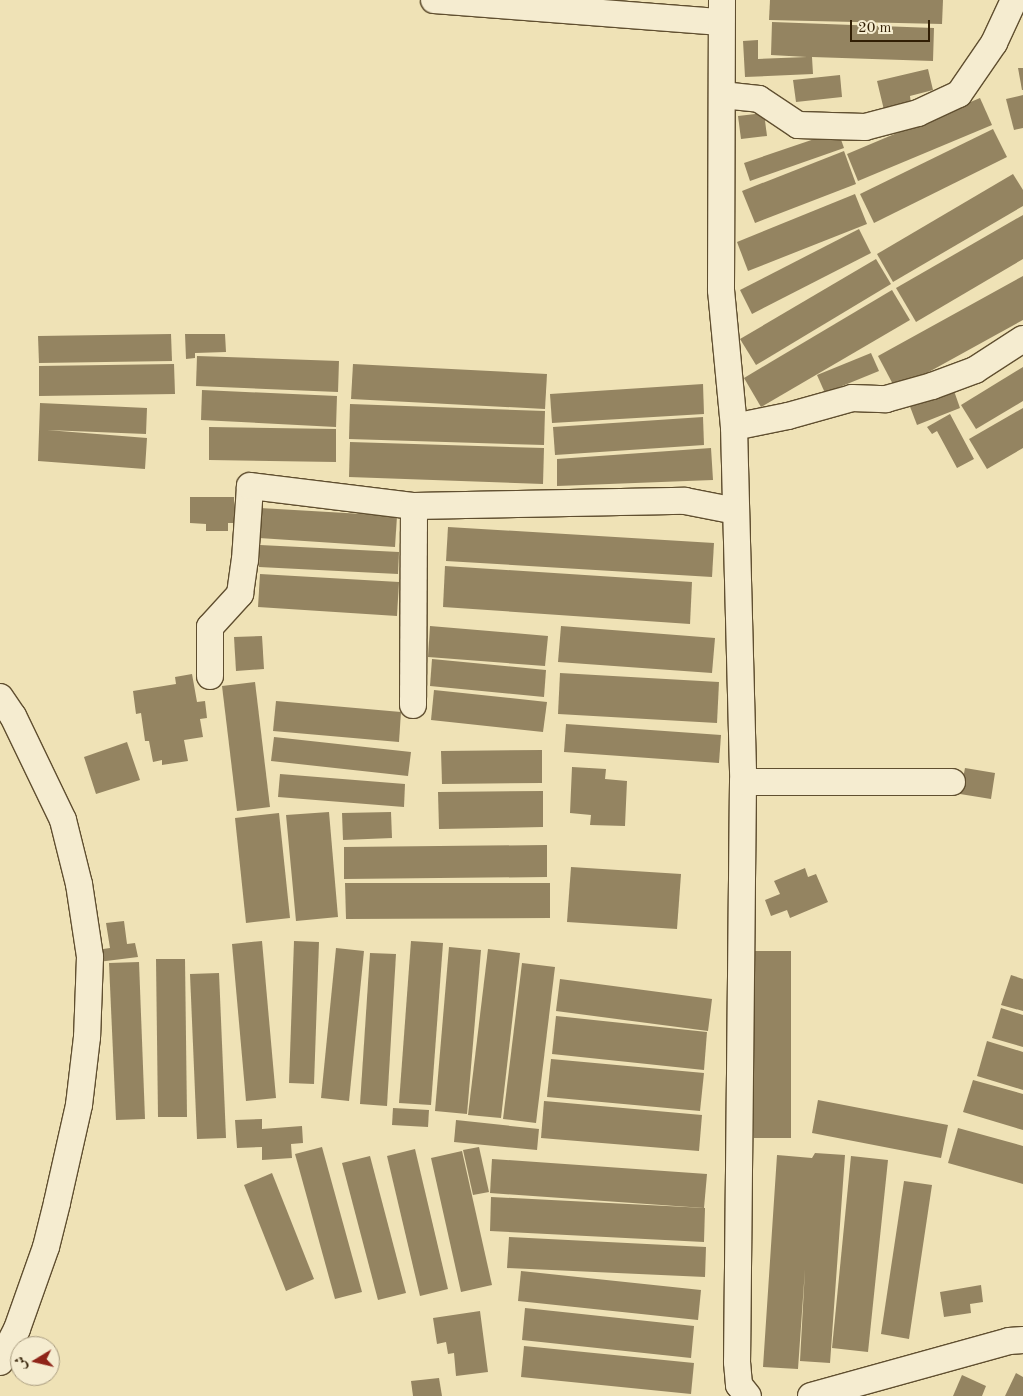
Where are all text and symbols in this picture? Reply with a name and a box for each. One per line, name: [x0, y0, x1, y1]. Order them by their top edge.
scale bar: [853, 10, 933, 42]
text: 20 m: [858, 21, 892, 36]
north arrow: [10, 1336, 60, 1386]
text: ش: [13, 1355, 29, 1371]

